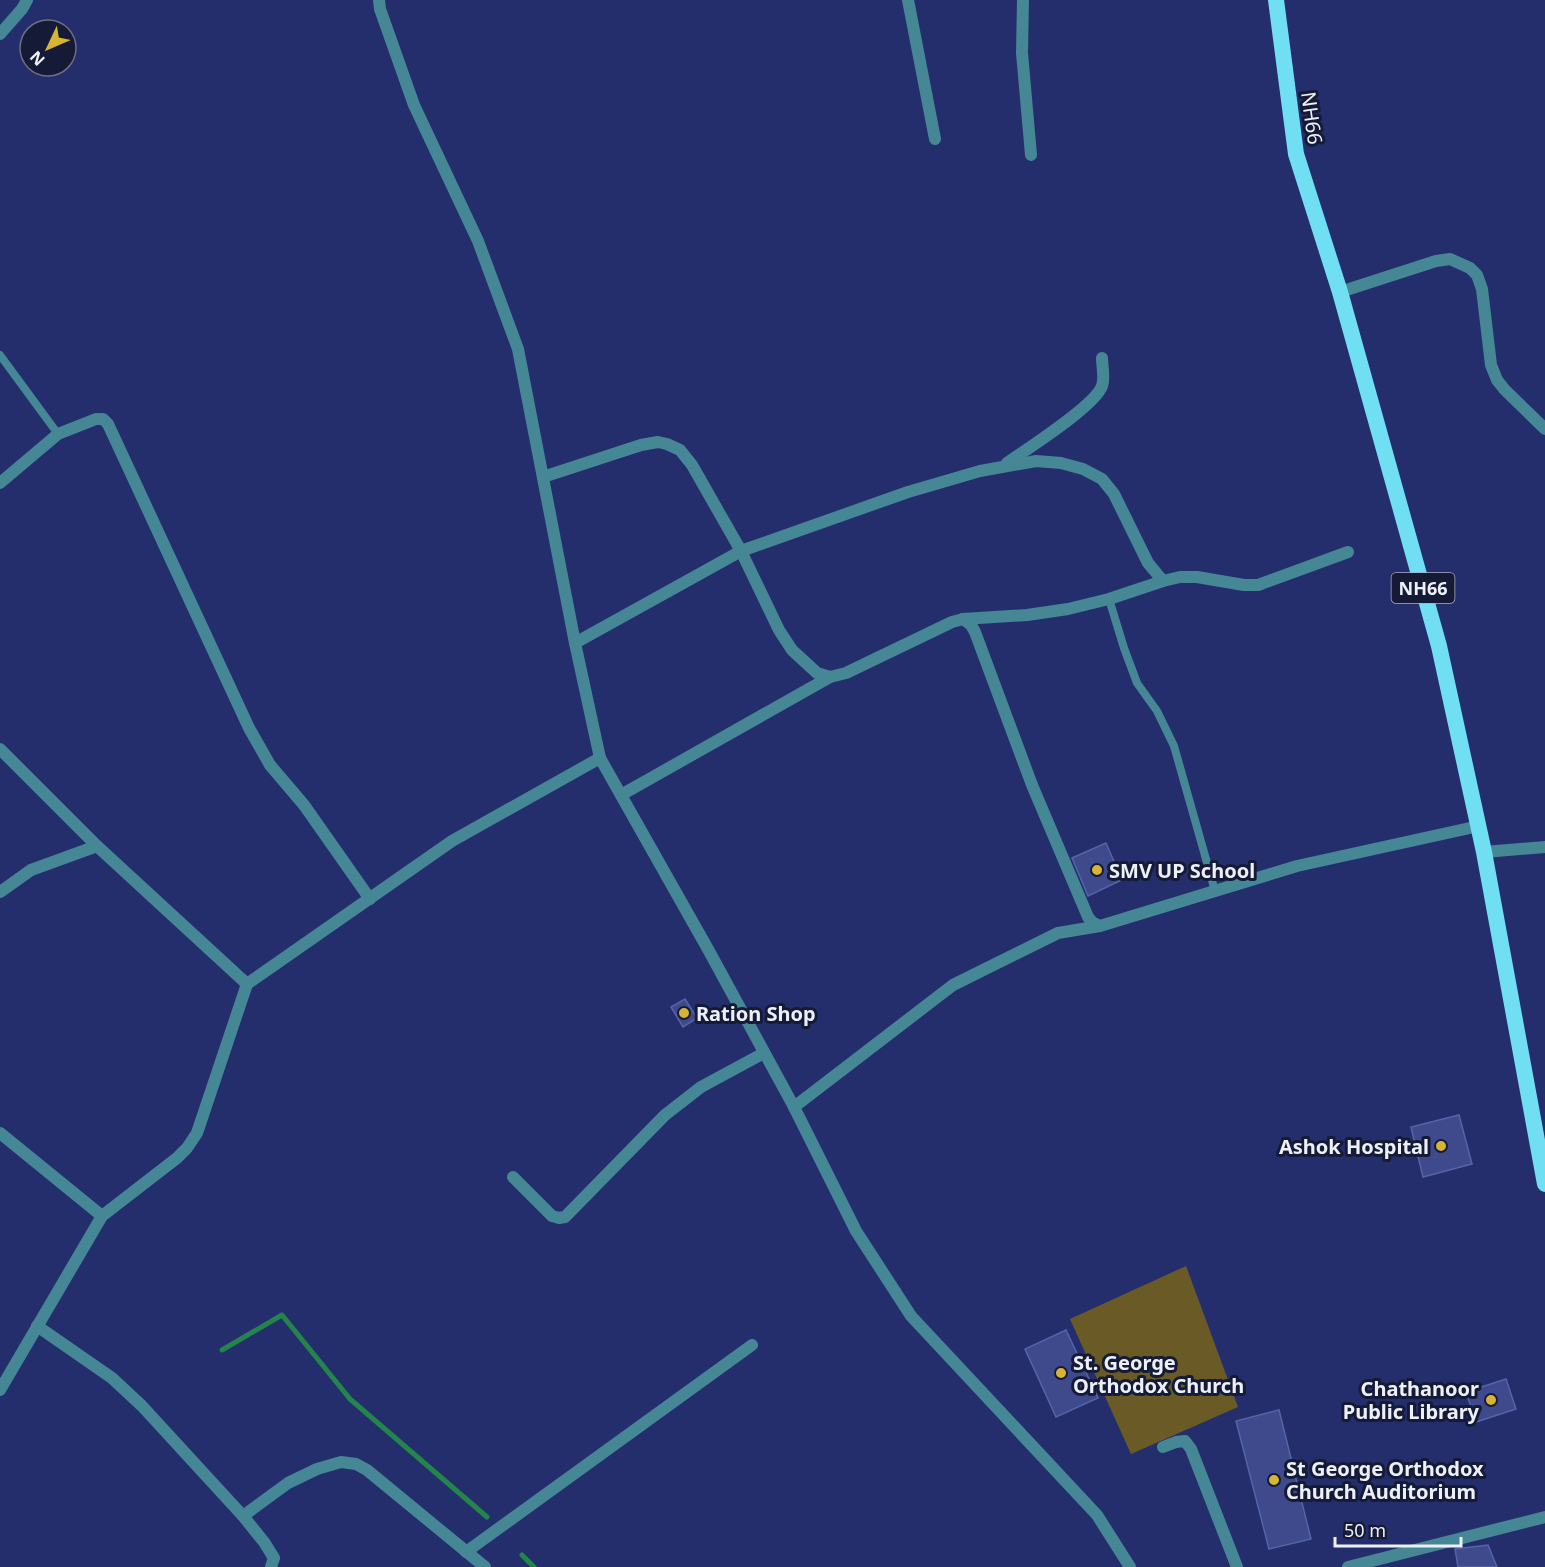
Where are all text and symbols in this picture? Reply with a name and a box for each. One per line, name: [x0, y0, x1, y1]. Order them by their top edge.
north arrow: [18, 18, 78, 78]
text: N: [25, 46, 50, 71]
street label: NH66: [1295, 90, 1329, 146]
road number: NH66: [1392, 573, 1454, 603]
place label: SMV UP School: [1109, 857, 1255, 884]
marker: SMV UP School: [1090, 863, 1104, 877]
place label: Ration Shop: [696, 1000, 816, 1027]
marker: Ration Shop: [677, 1006, 691, 1020]
place label: Ashok Hospital: [1279, 1133, 1429, 1160]
marker: Ashok Hospital: [1434, 1139, 1448, 1153]
place label: St. George Orthodox Church: [1073, 1349, 1244, 1399]
marker: St. George Orthodox Church: [1054, 1366, 1068, 1380]
place label: Chathanoor Public Library: [1343, 1375, 1480, 1425]
marker: Chathanoor Public Library: [1484, 1393, 1498, 1407]
place label: St George Orthodox Church Auditorium: [1286, 1455, 1484, 1505]
marker: St George Orthodox Church Auditorium: [1267, 1473, 1281, 1487]
scale bar: [1335, 1510, 1461, 1548]
text: 50 m: [1344, 1518, 1386, 1542]

